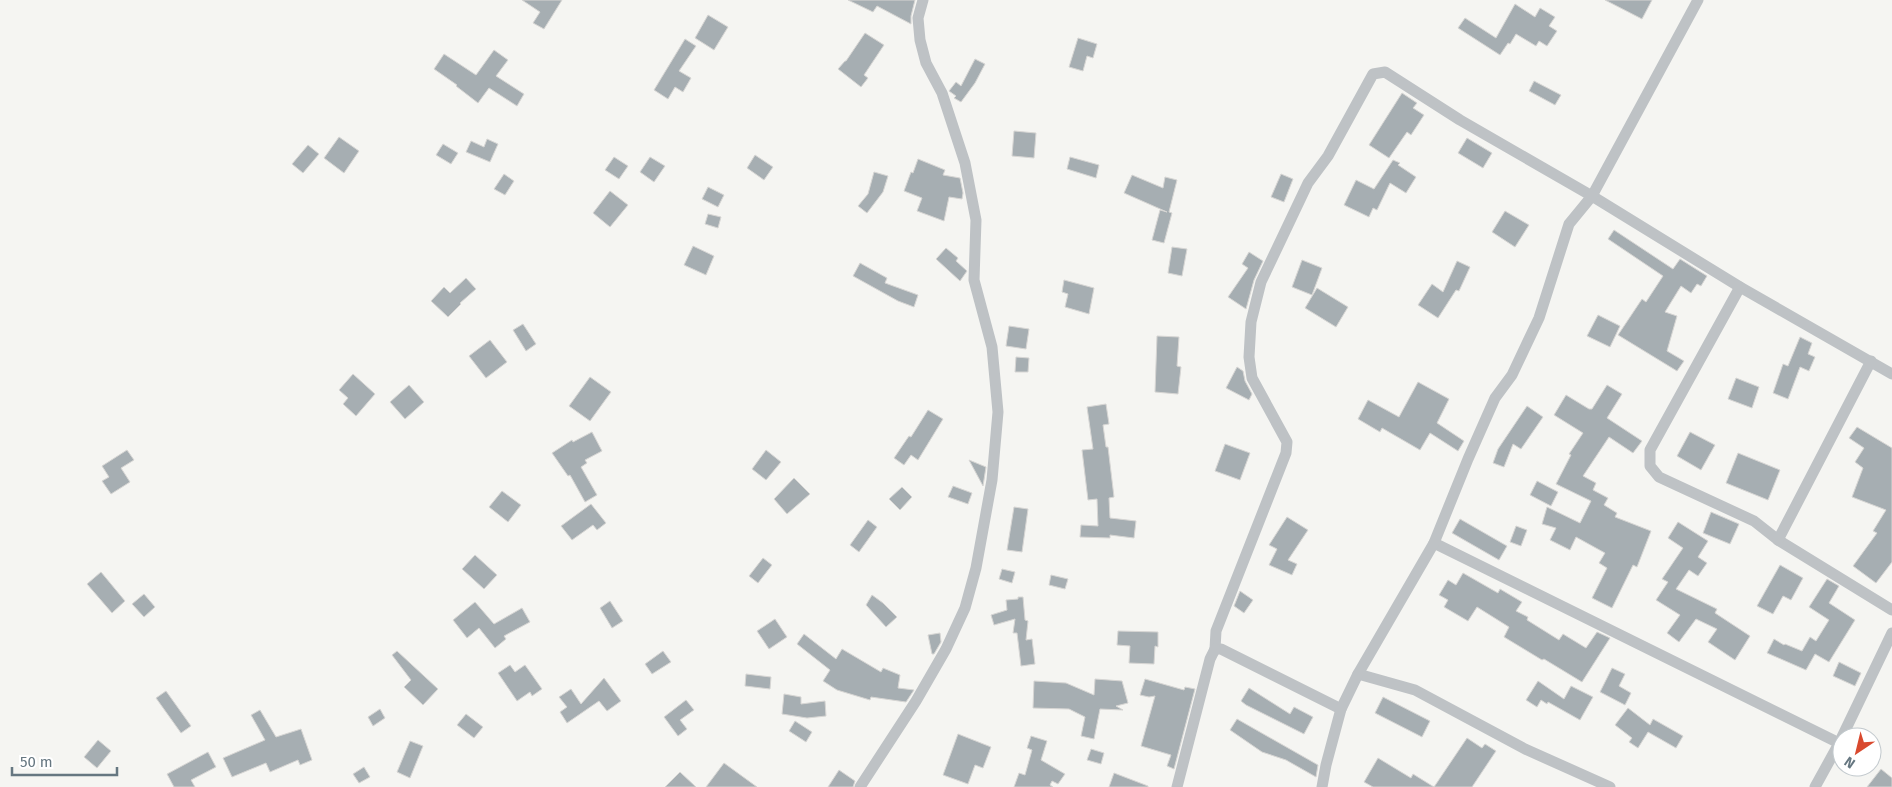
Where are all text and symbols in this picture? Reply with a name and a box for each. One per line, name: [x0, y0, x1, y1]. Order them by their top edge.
north arrow: [1832, 727, 1882, 777]
scale bar: [12, 744, 118, 776]
text: 50 m: [20, 753, 53, 771]
text: N: [1841, 753, 1859, 772]

